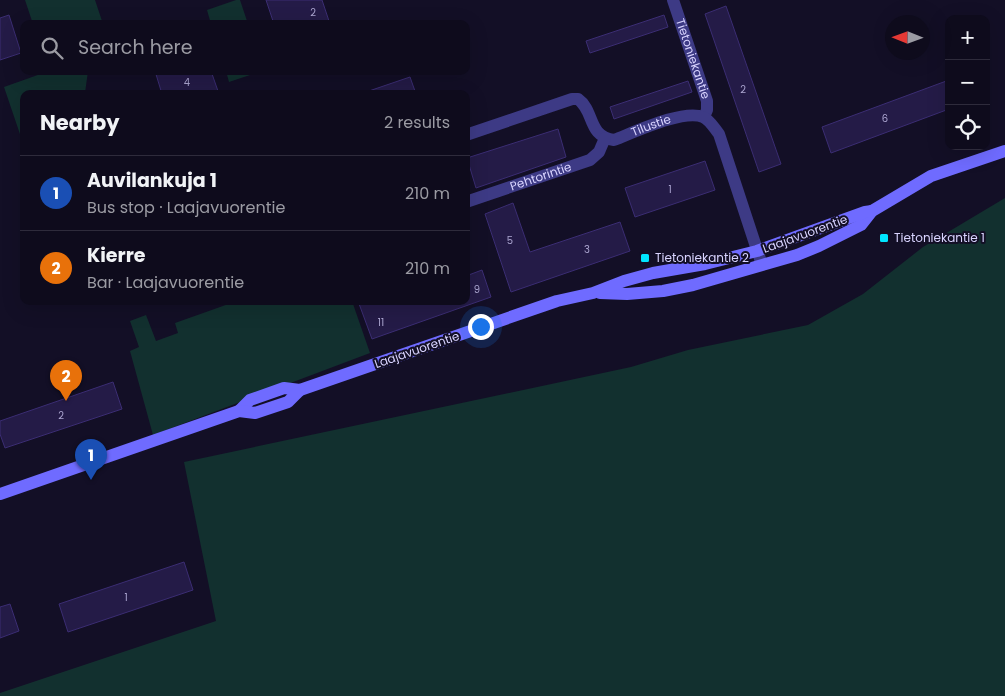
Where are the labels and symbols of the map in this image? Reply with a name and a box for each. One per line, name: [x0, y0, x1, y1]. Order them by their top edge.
house number: 2: [310, 5, 316, 20]
north arrow: [885, 15, 930, 60]
street label: Tietoniekantie: [672, 16, 715, 101]
house number: 4: [184, 75, 190, 90]
house number: 2: [740, 82, 746, 97]
street label: Tilustie: [628, 110, 673, 140]
house number: 6: [882, 111, 888, 126]
street label: Pehtorintie: [508, 158, 574, 195]
house number: 1: [668, 182, 672, 197]
street label: Laajavuorentie: [760, 210, 850, 257]
place label: Tietoniekantie 1: [894, 229, 985, 246]
marker: Tietoniekantie 1: [878, 232, 890, 244]
house number: 5: [507, 233, 513, 248]
house number: 3: [584, 242, 590, 257]
place label: Tietoniekantie 2: [655, 249, 749, 266]
marker: Tietoniekantie 2: [639, 252, 651, 264]
house number: 9: [474, 282, 480, 297]
your location: [468, 314, 494, 340]
house number: 11: [378, 315, 384, 330]
street label: Laajavuorentie: [372, 327, 462, 372]
pin: 2: [50, 360, 82, 401]
house number: 2: [58, 408, 64, 423]
pin: 1: [75, 439, 107, 480]
house number: 1: [124, 590, 128, 605]

